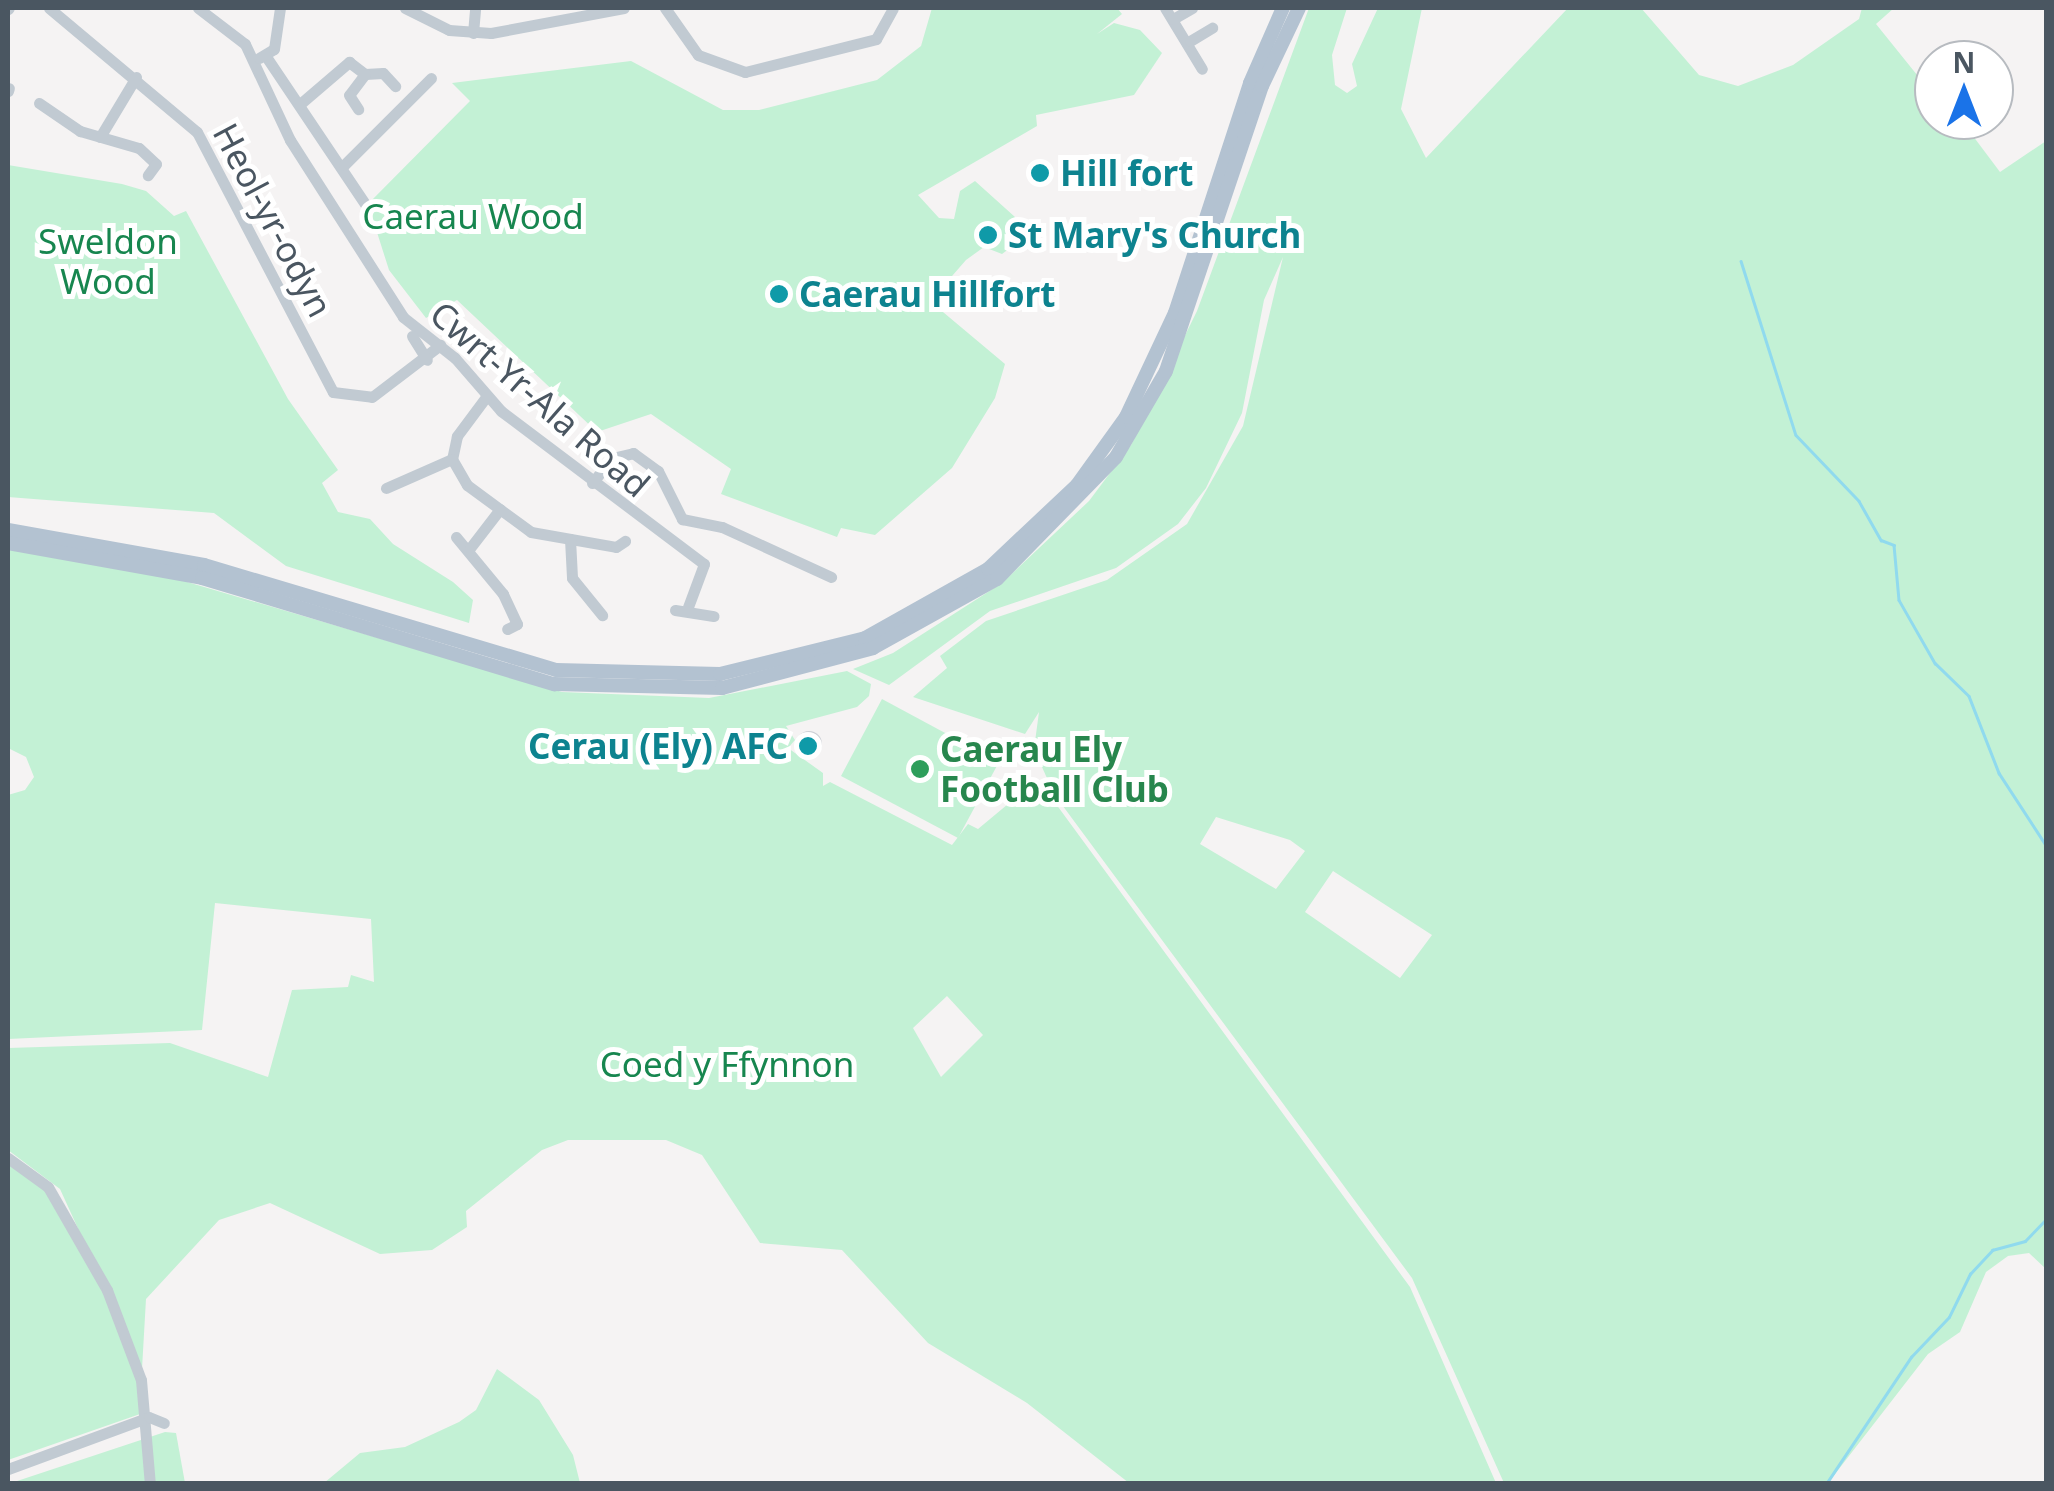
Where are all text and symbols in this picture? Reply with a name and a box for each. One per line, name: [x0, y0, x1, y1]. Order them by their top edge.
north arrow: [1914, 40, 2014, 140]
text: N: [1953, 43, 1975, 81]
street label: Heol-yr-odyn: [204, 116, 342, 324]
place label: Hill fort: [1060, 152, 1193, 194]
marker: Hill fort: [1029, 162, 1051, 184]
park label: Caerau Wood: [362, 195, 584, 237]
place label: St Mary's Church: [1008, 214, 1301, 256]
park label: Sweldon Wood: [38, 220, 178, 302]
marker: St Mary's Church: [977, 224, 999, 246]
place label: Caerau Hillfort: [799, 273, 1055, 315]
marker: Caerau Hillfort: [768, 283, 790, 305]
street label: Cwrt-Yr-Ala Road: [422, 292, 658, 506]
place label: Cerau (Ely) AFC: [528, 725, 788, 767]
place label: Caerau Ely Football Club: [940, 728, 1169, 810]
marker: Cerau (Ely) AFC: [797, 735, 819, 757]
marker: Caerau Ely Football Club: [909, 758, 931, 780]
park label: Coed y Ffynnon: [600, 1043, 854, 1085]

